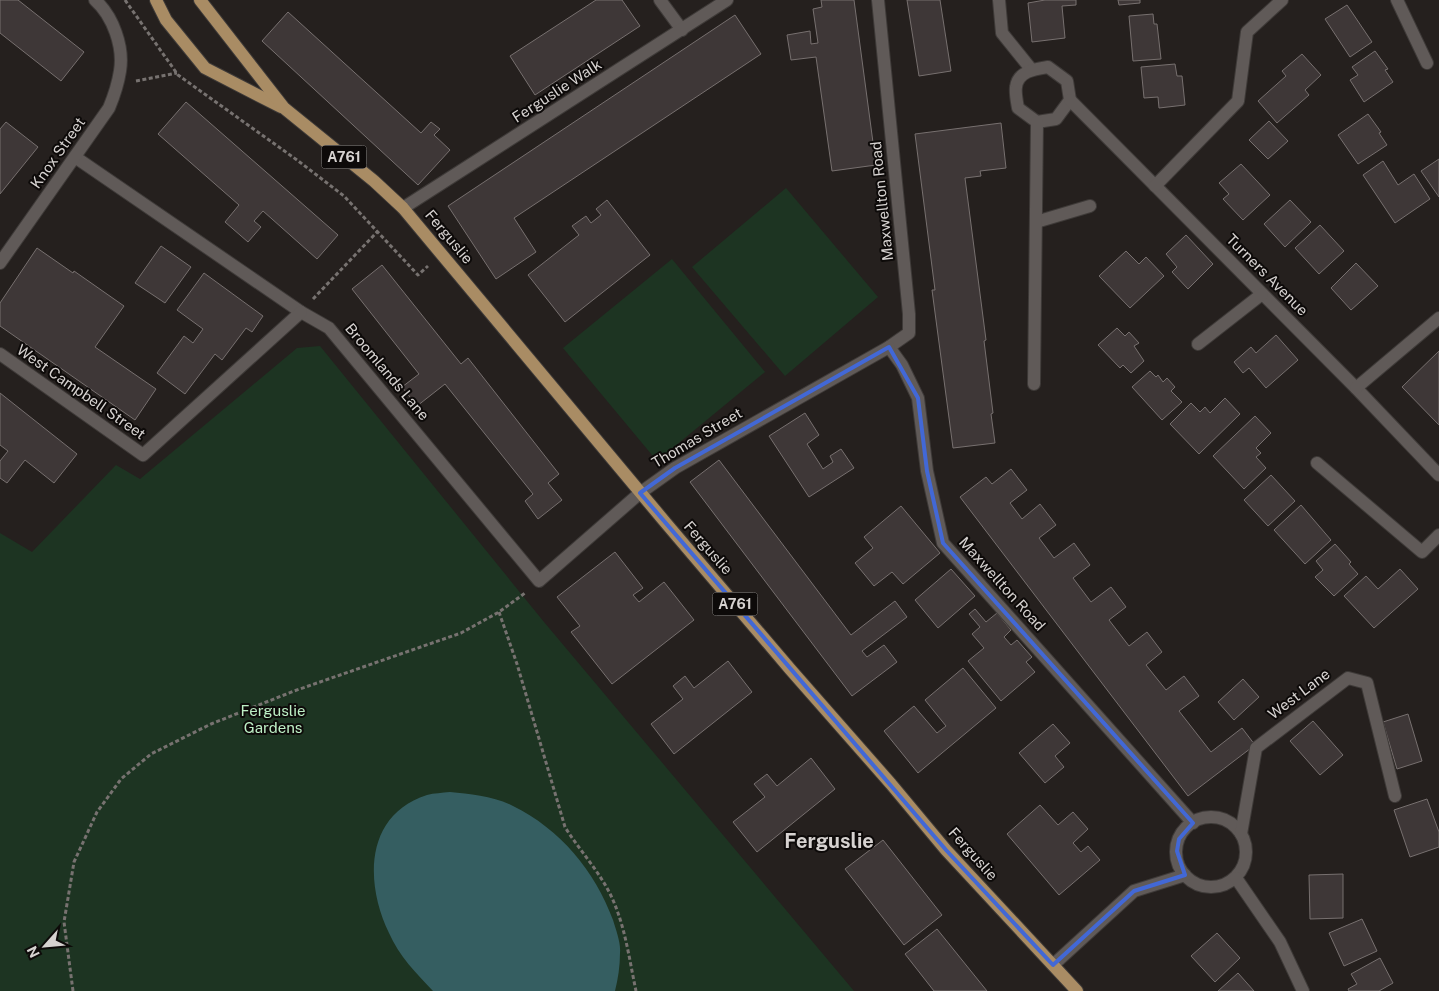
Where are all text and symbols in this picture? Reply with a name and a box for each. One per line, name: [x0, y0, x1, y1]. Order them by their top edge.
street label: Ferguslie Walk: [509, 55, 605, 126]
street label: Knox Street: [27, 114, 88, 191]
street label: Maxwellton Road: [867, 140, 896, 262]
road number: A761: [322, 146, 366, 168]
street label: Ferguslie: [422, 206, 477, 267]
street label: Turners Avenue: [1223, 230, 1312, 319]
street label: Broomlands Lane: [342, 320, 433, 424]
street label: West Campbell Street: [14, 341, 149, 443]
street label: Thomas Street: [649, 404, 745, 471]
street label: Ferguslie: [681, 518, 736, 578]
street label: Maxwellton Road: [956, 533, 1049, 634]
road number: A761: [712, 592, 758, 616]
street label: West Lane: [1264, 665, 1333, 722]
park label: Ferguslie Gardens: [241, 702, 305, 736]
street label: Ferguslie: [945, 824, 1001, 883]
district label: Ferguslie: [784, 829, 874, 853]
north arrow: [20, 921, 70, 971]
text: N: [24, 943, 43, 960]

